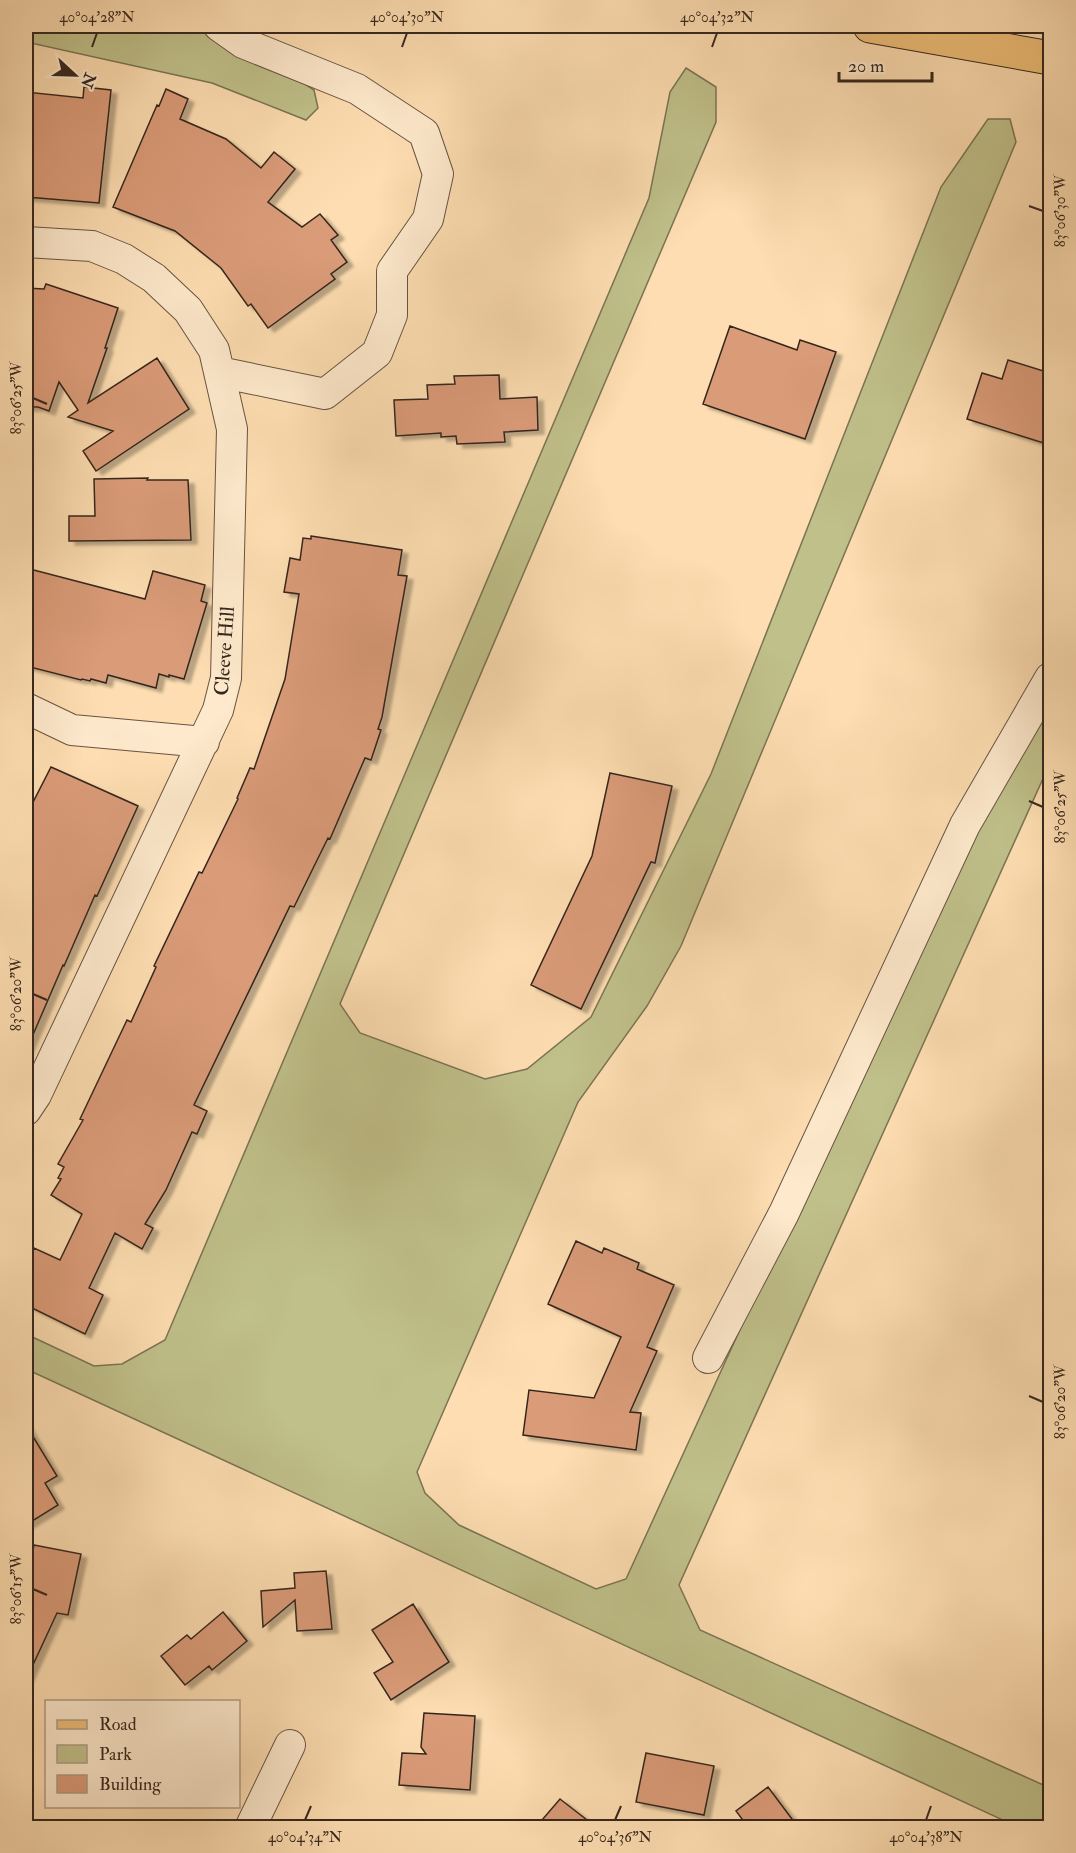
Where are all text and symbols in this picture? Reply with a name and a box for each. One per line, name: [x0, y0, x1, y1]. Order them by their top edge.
text: 40°04'28"N: [59, 8, 135, 27]
text: 40°04'30"N: [370, 8, 445, 27]
text: 40°04'32"N: [680, 8, 755, 27]
north arrow: [45, 45, 105, 105]
scale bar: [839, 45, 932, 83]
text: 20 m: [848, 55, 884, 78]
text: N: [76, 69, 100, 91]
text: 83°06'30"W: [1051, 174, 1070, 247]
text: 83°06'25"W: [7, 361, 26, 435]
street label: Cleeve Hill: [209, 606, 240, 696]
text: 83°06'25"W: [1051, 770, 1070, 844]
text: 83°06'20"W: [7, 956, 26, 1031]
text: 83°06'20"W: [1051, 1364, 1070, 1439]
text: 83°06'15"W: [7, 1553, 26, 1624]
legend: [45, 1700, 240, 1808]
text: Road: [99, 1713, 137, 1736]
text: Park: [99, 1743, 132, 1766]
text: Building: [99, 1773, 162, 1796]
text: 40°04'34"N: [268, 1828, 343, 1847]
text: 40°04'36"N: [578, 1828, 653, 1847]
text: 40°04'38"N: [889, 1828, 963, 1847]

